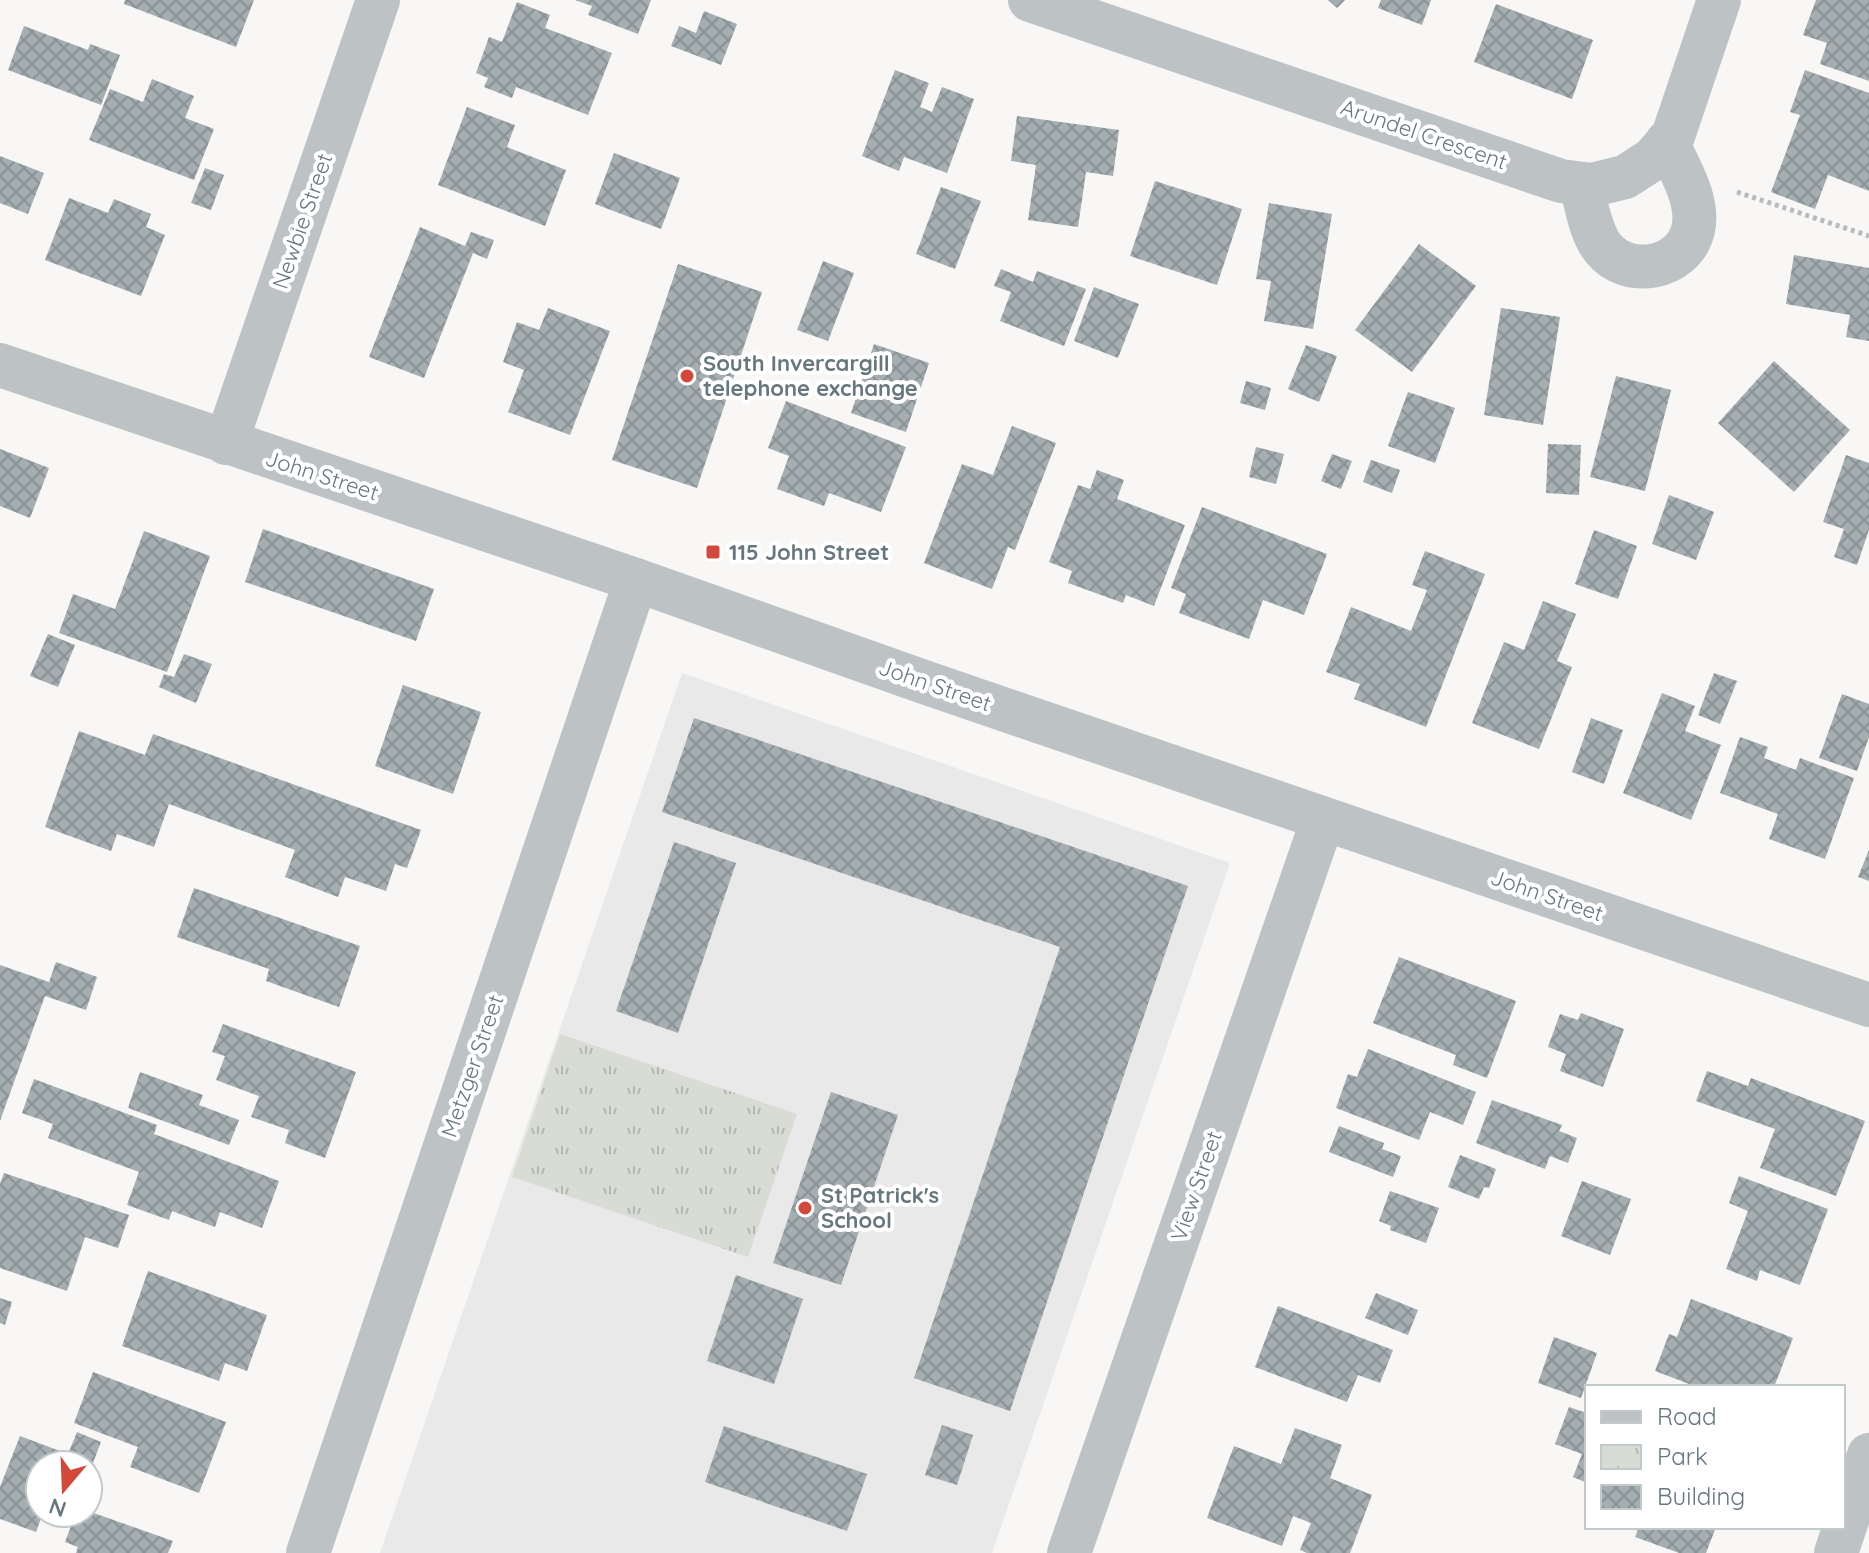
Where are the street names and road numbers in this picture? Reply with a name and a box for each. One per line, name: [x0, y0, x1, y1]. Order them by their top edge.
street label: Arundel Crescent: [1337, 92, 1511, 176]
street label: Newbie Street: [266, 150, 338, 292]
street label: John Street: [262, 444, 382, 506]
street label: John Street: [875, 653, 995, 717]
street label: John Street: [1487, 863, 1607, 927]
street label: Metzger Street: [435, 991, 509, 1141]
street label: View Street: [1164, 1127, 1228, 1245]

